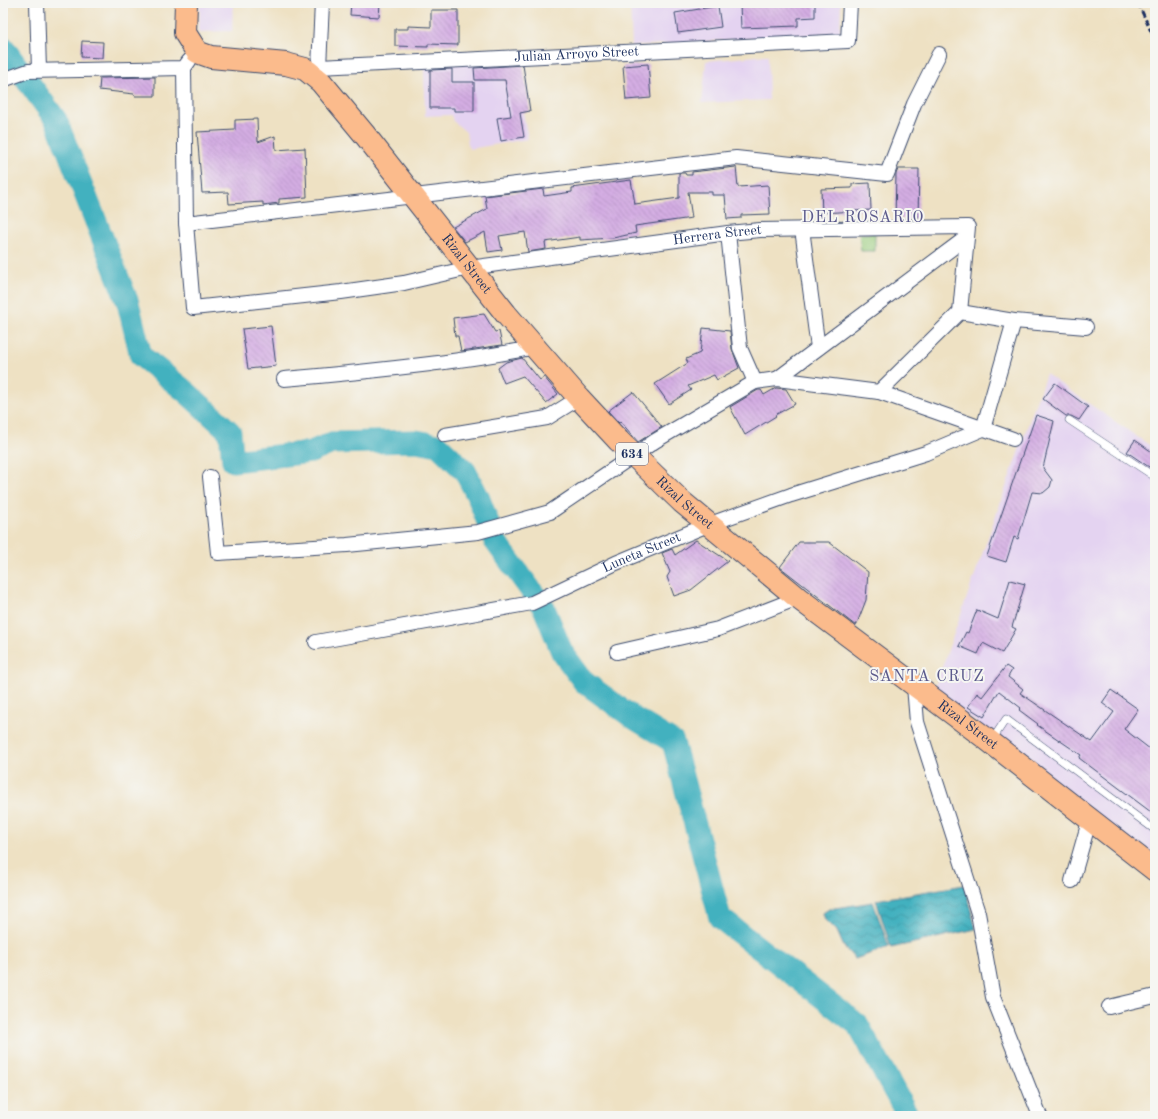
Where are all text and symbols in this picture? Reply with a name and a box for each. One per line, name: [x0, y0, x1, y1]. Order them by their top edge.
street label: Julian Arroyo Street: [514, 44, 639, 64]
district label: DEL ROSARIO: [801, 210, 925, 226]
street label: Herrera Street: [672, 223, 762, 247]
street label: Rizal Street: [439, 231, 494, 297]
road number: 634: [616, 443, 648, 465]
street label: Rizal Street: [653, 474, 716, 532]
street label: Luneta Street: [600, 530, 683, 576]
district label: SANTA CRUZ: [869, 669, 985, 685]
street label: Rizal Street: [935, 698, 1001, 752]

